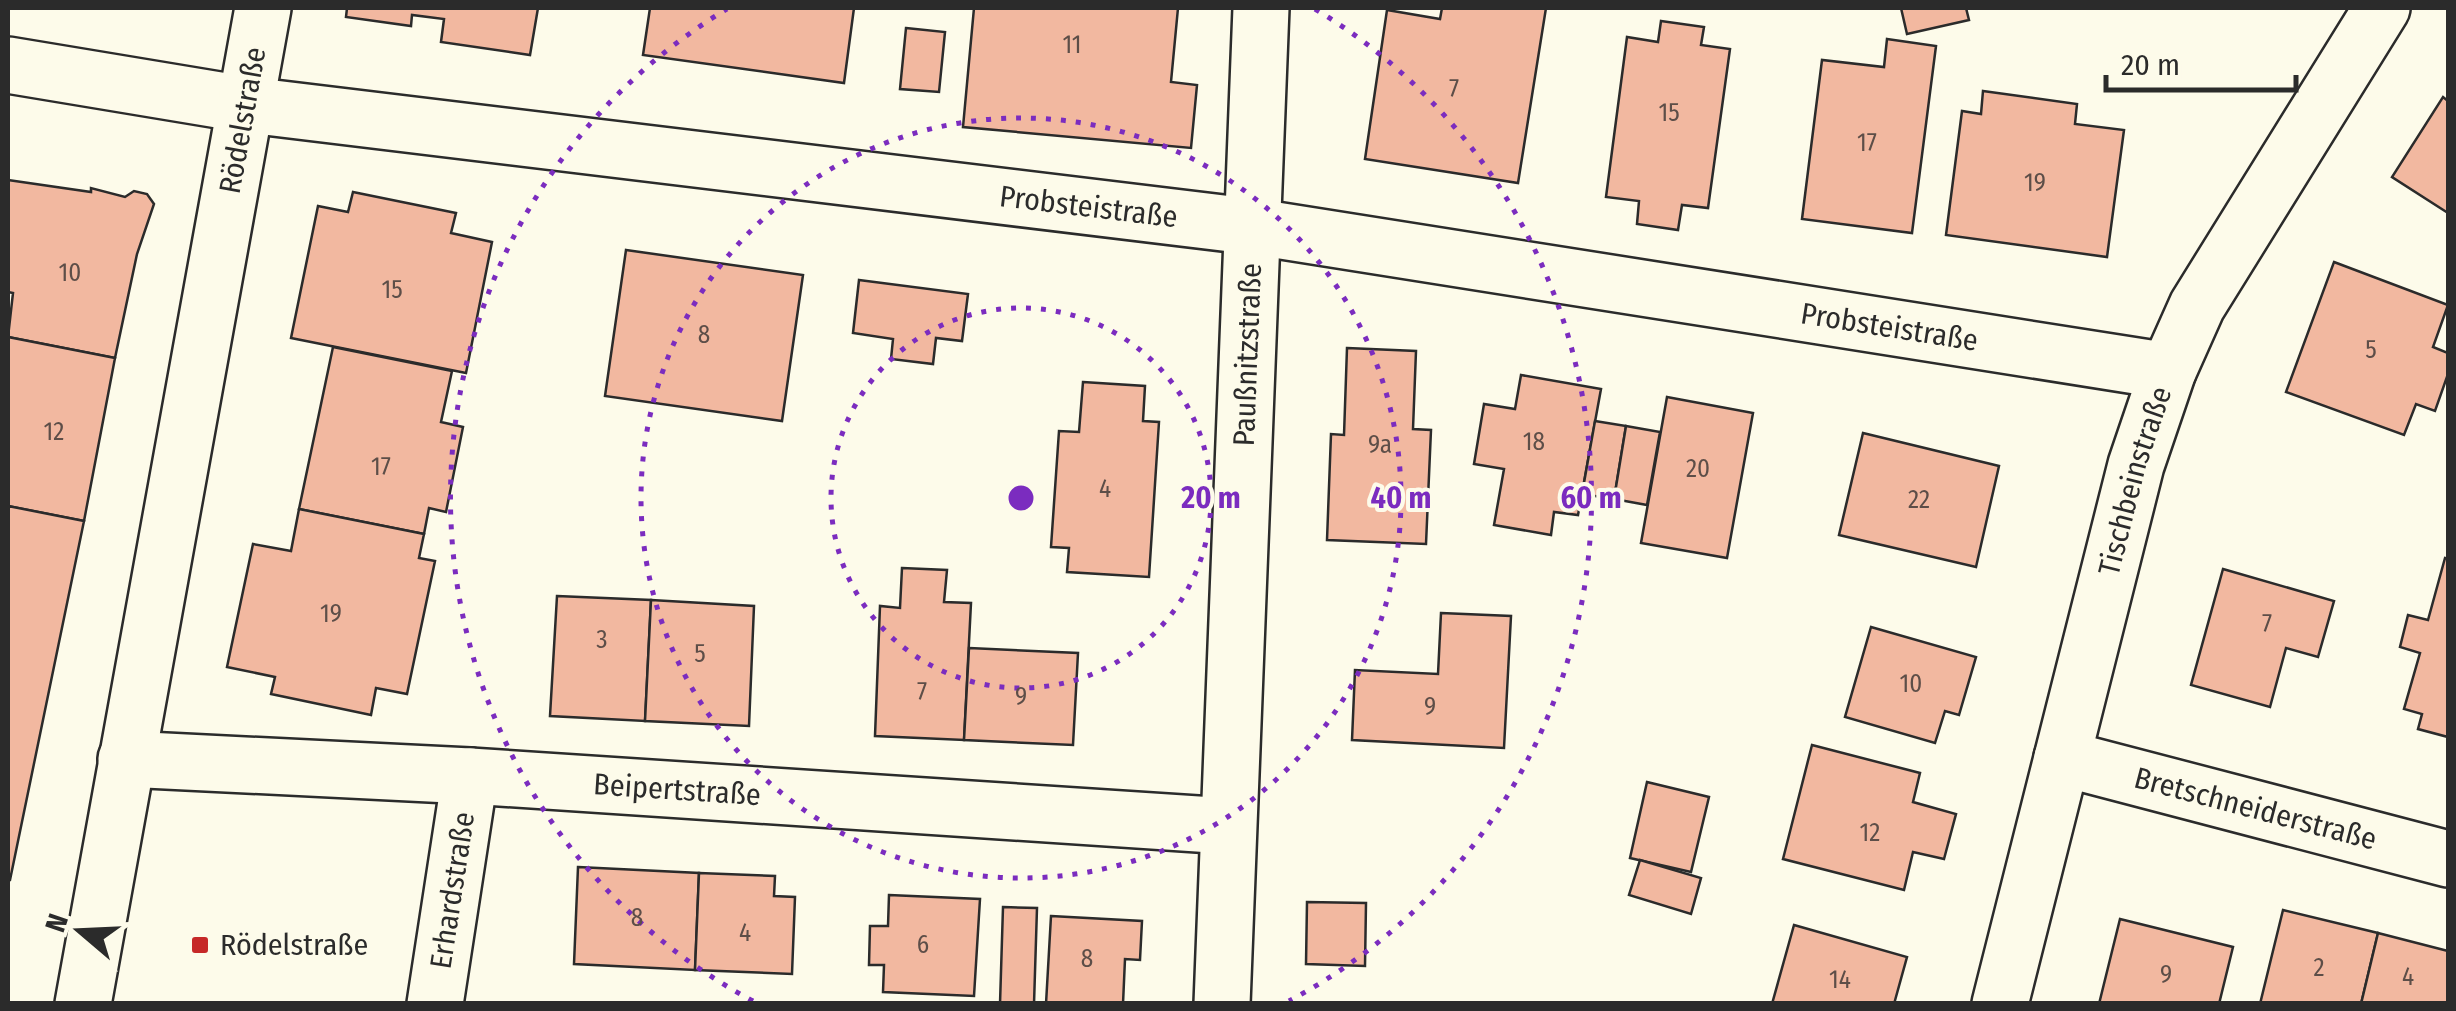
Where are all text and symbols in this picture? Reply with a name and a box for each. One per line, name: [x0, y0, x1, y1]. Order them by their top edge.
house number: 11: [1062, 30, 1082, 60]
scale bar: [2106, 30, 2296, 92]
street label: Rödelstraße: [212, 44, 274, 196]
text: 20 m: [2121, 47, 2180, 83]
house number: 7: [1449, 74, 1459, 104]
house number: 15: [1658, 98, 1680, 128]
house number: 17: [1857, 128, 1877, 158]
house number: 19: [2024, 168, 2046, 198]
street label: Probsteistraße: [998, 178, 1179, 235]
house number: 10: [59, 258, 81, 288]
street label: Paußnitzstraße: [1226, 262, 1269, 447]
house number: 15: [381, 275, 403, 305]
street label: Probsteistraße: [1798, 295, 1981, 359]
house number: 8: [698, 320, 710, 350]
house number: 5: [2365, 335, 2377, 365]
street label: Tischbeinstraße: [2091, 382, 2179, 579]
house number: 12: [44, 417, 64, 447]
house number: 18: [1523, 427, 1545, 457]
house number: 9a: [1368, 430, 1392, 460]
house number: 17: [371, 452, 391, 482]
house number: 20: [1686, 454, 1710, 484]
house number: 4: [1099, 474, 1111, 504]
centre of rings: [1003, 480, 1039, 516]
text: 20 m: [1180, 480, 1241, 516]
text: 40 m: [1371, 480, 1431, 516]
text: 60 m: [1560, 480, 1622, 516]
house number: 22: [1908, 485, 1930, 515]
house number: 19: [320, 599, 342, 629]
house number: 7: [2262, 609, 2272, 639]
house number: 3: [596, 625, 608, 655]
house number: 5: [694, 639, 706, 669]
house number: 10: [1900, 669, 1922, 699]
house number: 7: [917, 677, 927, 707]
house number: 9: [1015, 682, 1027, 712]
house number: 9: [1424, 692, 1436, 722]
street label: Bretschneiderstraße: [2130, 760, 2381, 858]
street label: Beipertstraße: [592, 766, 762, 813]
street label: Erhardstraße: [423, 809, 482, 971]
house number: 12: [1860, 818, 1880, 848]
north arrow: [30, 881, 130, 981]
house number: 8: [631, 903, 643, 933]
text: N: [39, 910, 75, 936]
house number: 4: [739, 918, 751, 948]
place label: Rödelstraße: [220, 927, 368, 963]
house number: 6: [917, 930, 929, 960]
marker: Rödelstraße: [189, 934, 211, 956]
house number: 8: [1081, 944, 1093, 974]
house number: 2: [2313, 953, 2325, 983]
house number: 9: [2160, 960, 2172, 990]
house number: 4: [2402, 962, 2414, 992]
house number: 14: [1829, 965, 1851, 995]

